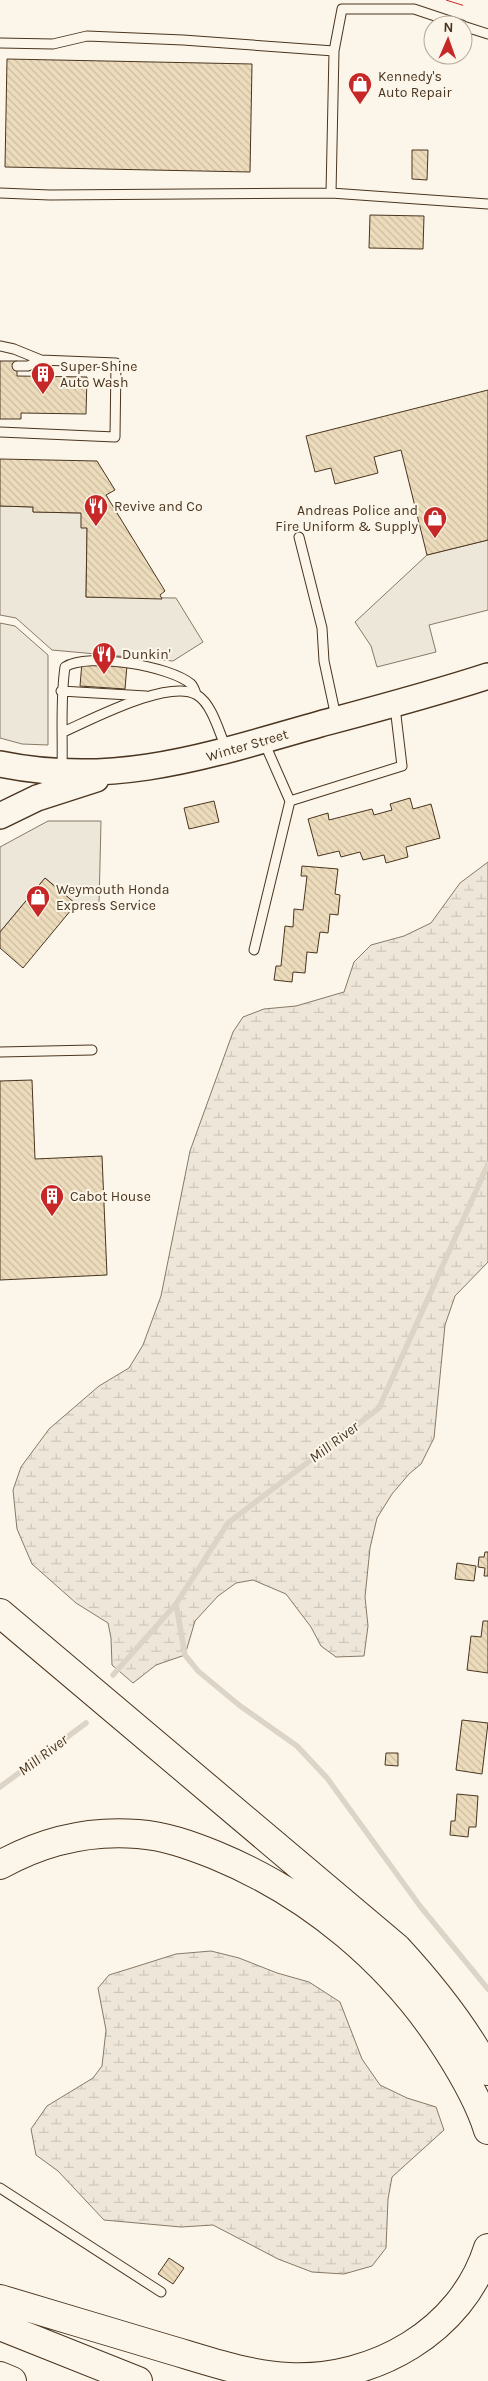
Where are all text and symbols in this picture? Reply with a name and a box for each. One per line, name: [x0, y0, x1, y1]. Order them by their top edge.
north arrow: [423, 15, 473, 65]
text: N: [443, 19, 454, 36]
place label: Kennedy's Auto Repair: [378, 68, 453, 101]
shop icon: Kennedy's Auto Repair: [347, 71, 373, 105]
place label: Super Shine Auto Wash: [60, 358, 137, 391]
building icon: Super Shine Auto Wash: [30, 361, 56, 395]
restaurant icon: Revive and Co: [83, 493, 109, 527]
place label: Revive and Co: [114, 498, 203, 515]
place label: Andreas Police and Fire Uniform & Supply: [275, 502, 418, 535]
shop icon: Andreas Police and Fire Uniform & Supply: [422, 505, 448, 539]
restaurant icon: Dunkin': [91, 641, 117, 675]
place label: Dunkin': [122, 646, 171, 663]
street label: Winter Street: [204, 726, 290, 765]
place label: Weymouth Honda Express Service: [56, 881, 170, 914]
shop icon: Weymouth Honda Express Service: [25, 884, 51, 918]
building icon: Cabot House: [39, 1183, 65, 1217]
place label: Cabot House: [70, 1188, 151, 1205]
water label: Mill River: [306, 1417, 363, 1466]
water label: Mill River: [15, 1730, 72, 1779]

